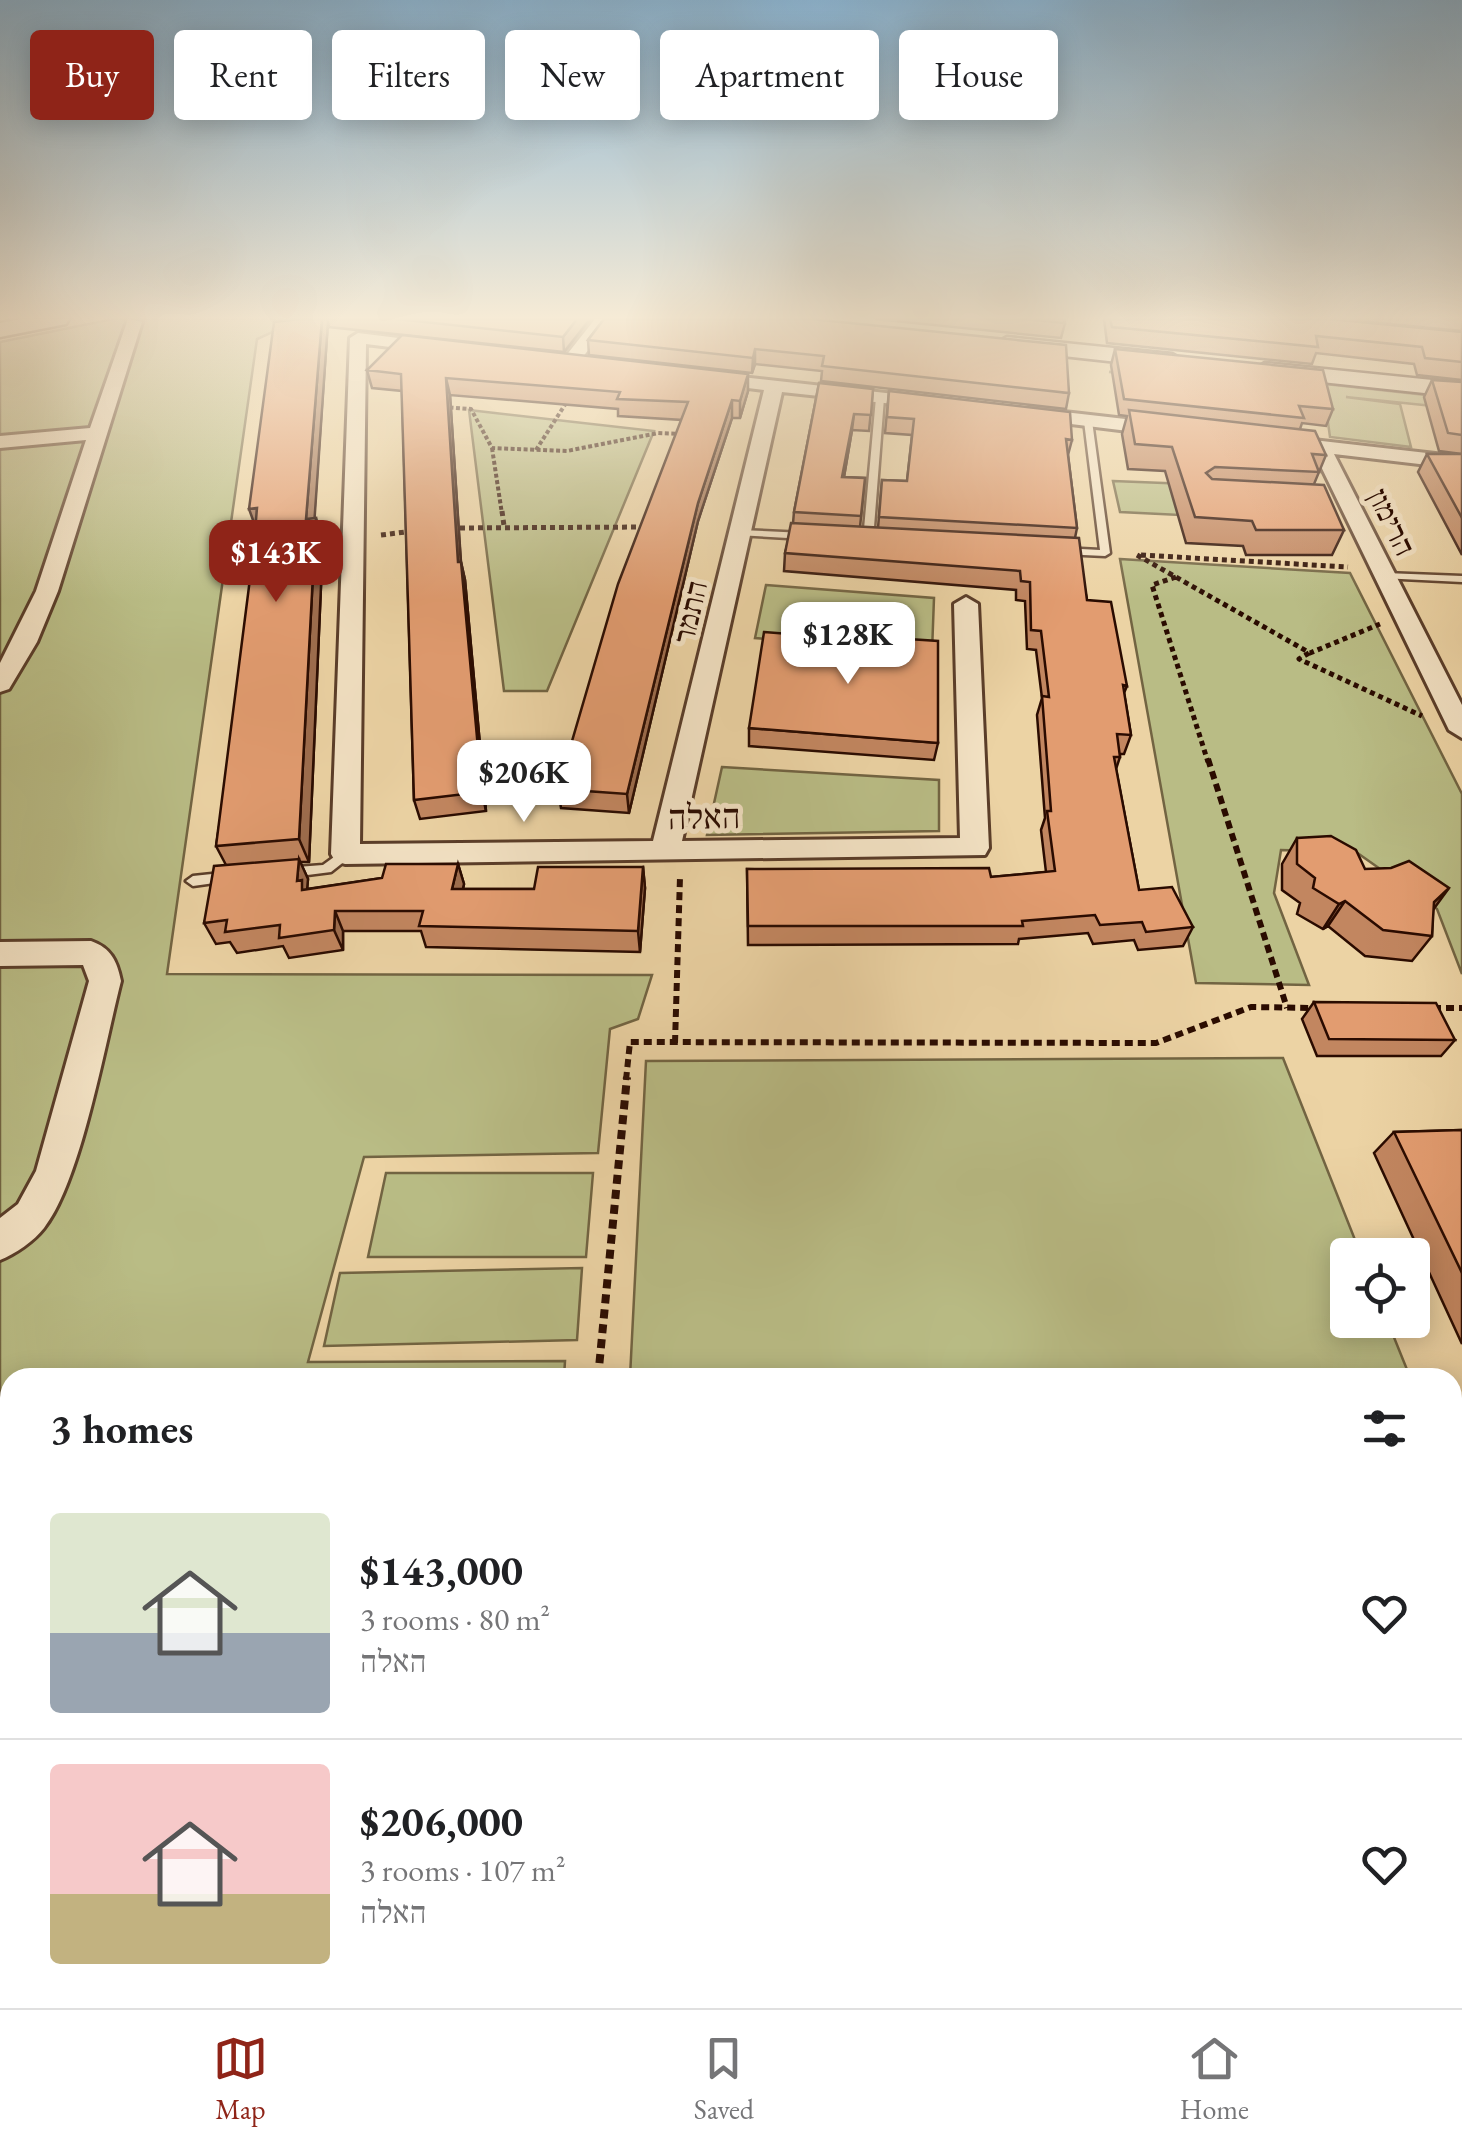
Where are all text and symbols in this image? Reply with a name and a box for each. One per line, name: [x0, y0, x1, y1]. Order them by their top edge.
chip: Buy: [30, 30, 154, 120]
chip: Rent: [174, 30, 312, 120]
chip: Filters: [332, 30, 485, 120]
chip: New: [505, 30, 640, 120]
chip: Apartment: [660, 30, 879, 120]
chip: House: [899, 30, 1058, 120]
street label: הרימון: [1359, 482, 1425, 562]
pin: $143K: [206, 520, 346, 605]
text: $143K: [231, 531, 321, 573]
street label: התמר: [664, 577, 716, 647]
pin: $128K: [778, 602, 918, 687]
text: $128K: [803, 613, 893, 655]
pin: $206K: [454, 740, 594, 825]
text: $206K: [479, 751, 569, 793]
street label: האלה: [667, 793, 741, 839]
map controls: [1330, 1238, 1430, 1338]
button: locate: [1330, 1238, 1430, 1338]
text: 3 homes: [50, 1401, 193, 1456]
icon: filters: [1357, 1401, 1412, 1456]
text: $143,000: [360, 1543, 523, 1598]
icon: home: [130, 1553, 250, 1673]
icon: heart: [1357, 1586, 1412, 1641]
text: 3 rooms · 80 m²: [360, 1598, 550, 1640]
text: האלה: [360, 1640, 426, 1682]
text: $206,000: [360, 1794, 523, 1849]
icon: home: [130, 1804, 250, 1924]
icon: heart: [1357, 1837, 1412, 1892]
text: 3 rooms · 107 m²: [360, 1849, 566, 1891]
text: האלה: [360, 1891, 426, 1933]
tab: Map: [213, 2031, 268, 2127]
tab: Saved: [694, 2031, 754, 2127]
tab: Home: [1180, 2031, 1249, 2127]

